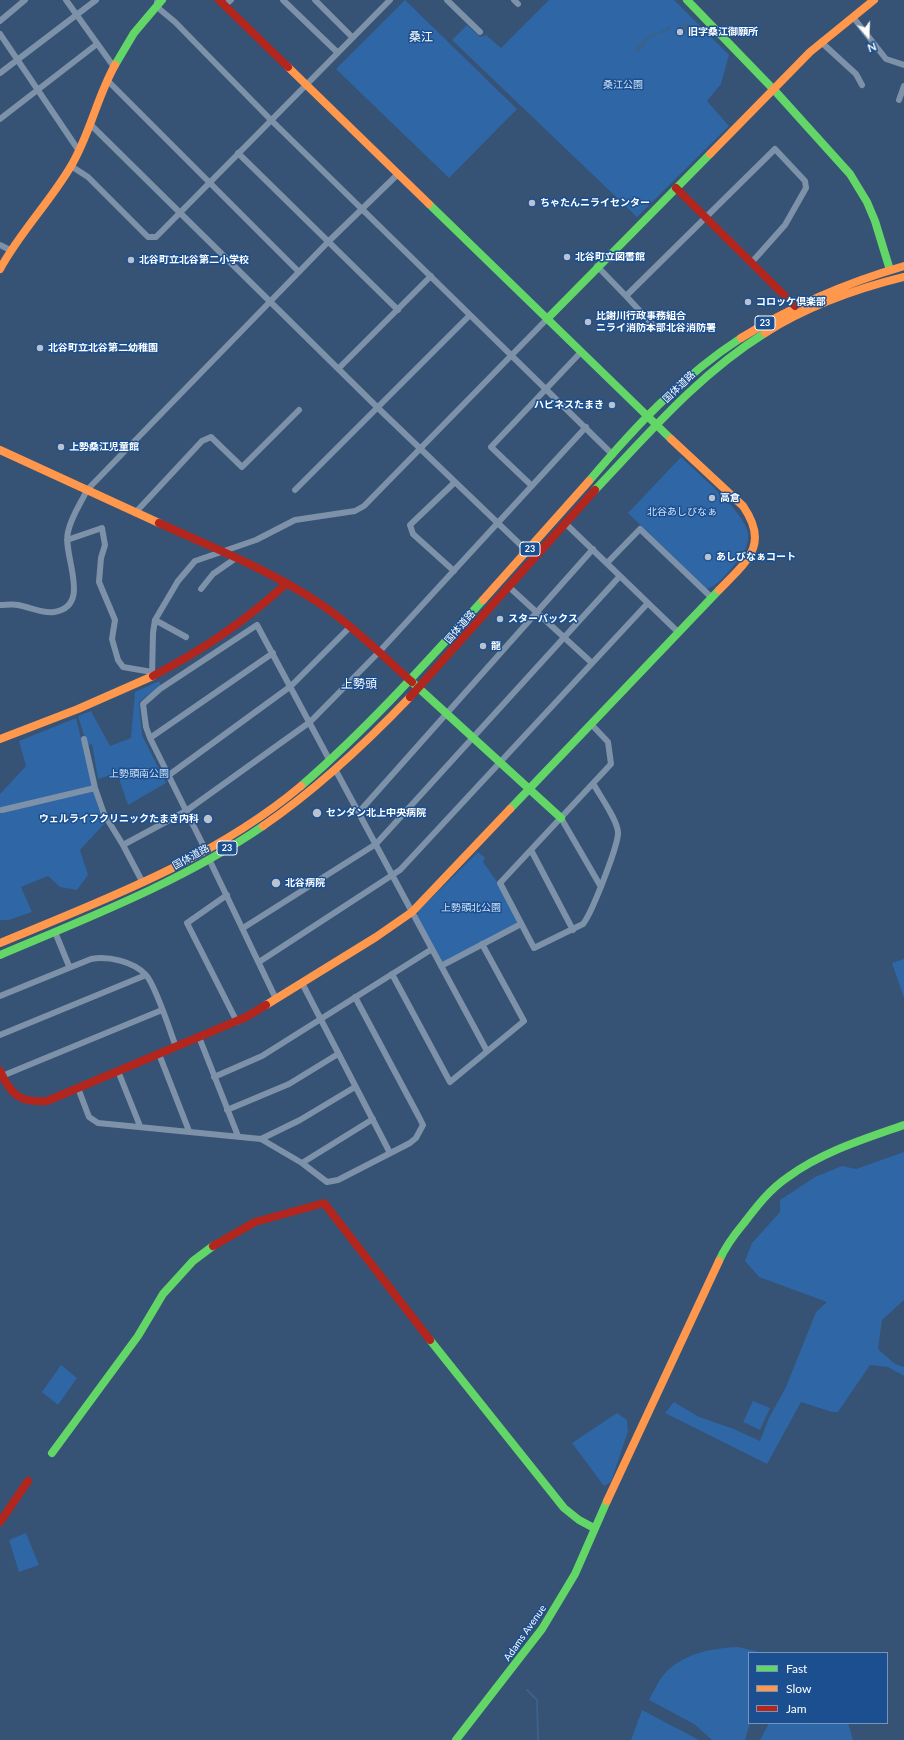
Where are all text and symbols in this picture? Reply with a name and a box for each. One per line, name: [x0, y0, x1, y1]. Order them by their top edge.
north arrow: [848, 16, 888, 56]
place label: 旧字桑江御願所: [688, 26, 758, 38]
marker: 旧字桑江御願所: [675, 27, 685, 37]
district label: 桑江: [409, 30, 433, 44]
text: N: [866, 40, 878, 55]
park label: 桑江公園: [603, 79, 643, 91]
place label: ちゃたんニライセンター: [540, 197, 650, 209]
marker: ちゃたんニライセンター: [527, 198, 537, 208]
place label: 北谷町立図書館: [575, 251, 645, 263]
marker: 北谷町立図書館: [562, 252, 572, 262]
place label: 北谷町立北谷第二小学校: [139, 254, 249, 266]
marker: 北谷町立北谷第二小学校: [126, 255, 136, 265]
place label: コロッケ倶楽部: [756, 296, 826, 308]
marker: コロッケ倶楽部: [743, 297, 753, 307]
place label: 比謝川行政事務組合 ニライ消防本部北谷消防署: [596, 310, 716, 334]
road number: 23: [755, 316, 775, 330]
marker: 比謝川行政事務組合 ニライ消防本部北谷消防署: [583, 317, 593, 327]
place label: 北谷町立北谷第二幼稚園: [48, 342, 158, 354]
marker: 北谷町立北谷第二幼稚園: [35, 343, 45, 353]
street label: 国体道路: [660, 369, 698, 405]
place label: ハピネスたまき: [534, 399, 604, 411]
marker: ハピネスたまき: [607, 400, 617, 410]
place label: 上勢桑江児童館: [69, 441, 139, 453]
marker: 上勢桑江児童館: [56, 442, 66, 452]
place label: 高倉: [720, 492, 740, 504]
marker: 高倉: [707, 493, 717, 503]
park label: 北谷あしびなぁ: [647, 506, 717, 518]
road number: 23: [520, 542, 540, 556]
place label: あしびなぁコート: [716, 551, 796, 563]
marker: あしびなぁコート: [703, 552, 713, 562]
street label: 国体道路: [442, 608, 478, 646]
place label: スターバックス: [508, 613, 578, 625]
marker: スターバックス: [495, 614, 505, 624]
place label: 龍: [491, 640, 501, 652]
marker: 龍: [478, 641, 488, 651]
district label: 上勢頭: [341, 677, 377, 691]
park label: 上勢頭南公園: [109, 768, 169, 780]
marker: センダン北上中央病院: [311, 807, 323, 819]
place label: センダン北上中央病院: [326, 807, 426, 819]
place label: ウェルライフクリニックたまき内科: [39, 813, 199, 825]
marker: ウェルライフクリニックたまき内科: [202, 813, 214, 825]
road number: 23: [217, 841, 237, 855]
street label: 国体道路: [171, 842, 211, 872]
marker: 北谷病院: [270, 877, 282, 889]
place label: 北谷病院: [285, 877, 325, 889]
park label: 上勢頭北公園: [441, 902, 501, 914]
street label: Adams Avenue: [501, 1603, 549, 1663]
legend: [748, 1652, 888, 1724]
text: Fast: [786, 1661, 807, 1676]
text: Slow: [786, 1681, 811, 1696]
text: Jam: [786, 1701, 807, 1716]

